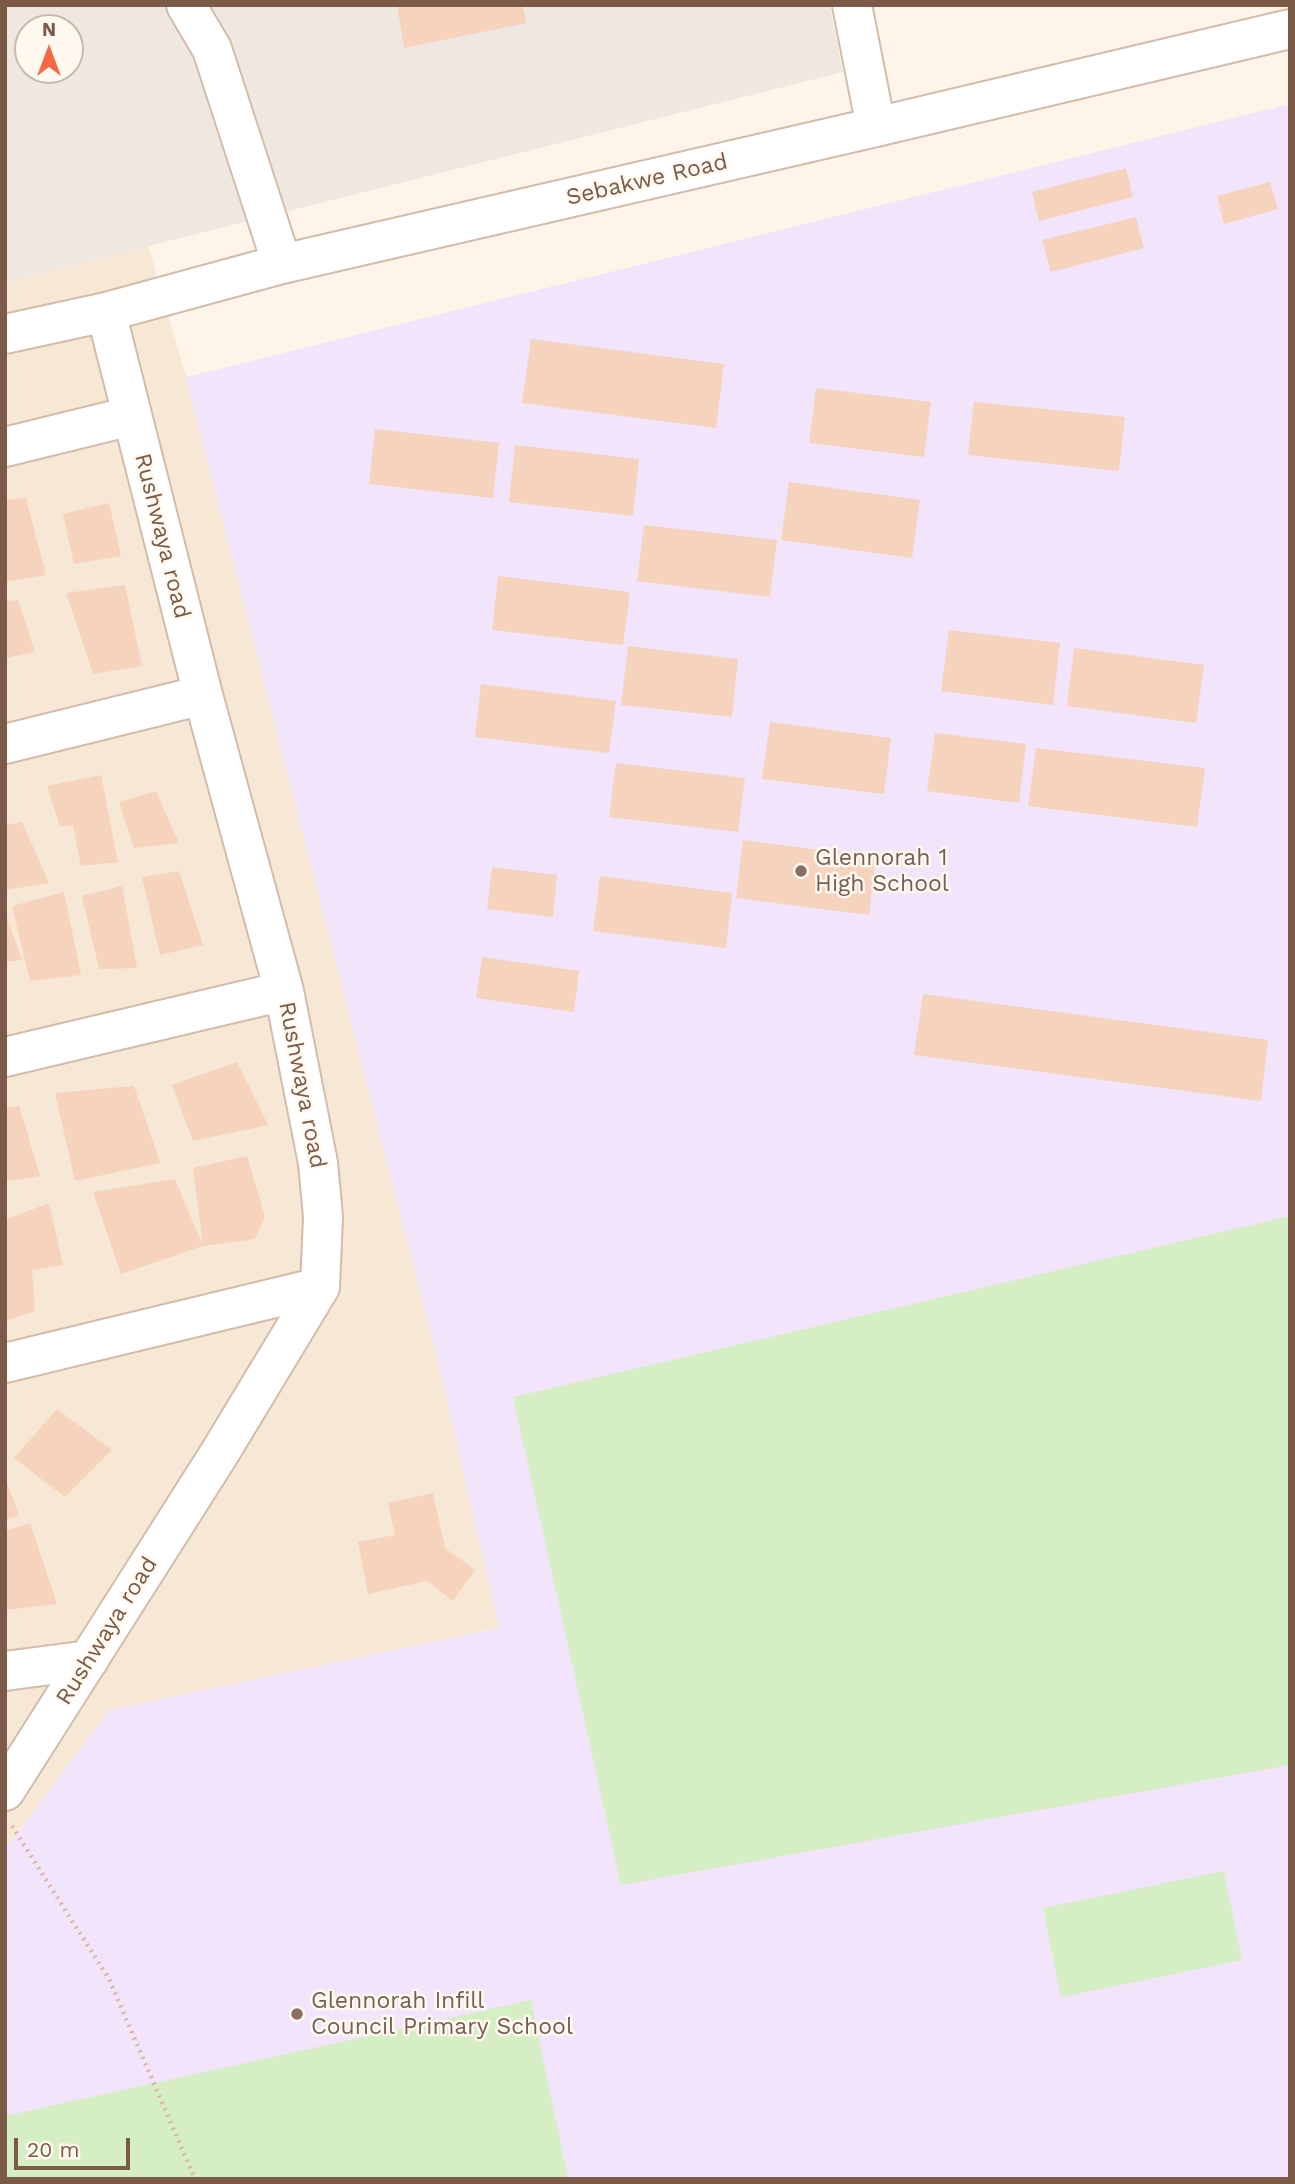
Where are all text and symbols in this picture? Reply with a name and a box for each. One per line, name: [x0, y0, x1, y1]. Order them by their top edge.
north arrow: [14, 14, 84, 84]
text: N: [42, 18, 56, 41]
street label: Sebakwe Road: [564, 148, 730, 212]
street label: Rushwaya road: [128, 450, 196, 622]
place label: Glennorah 1 High School: [815, 844, 949, 898]
marker: Glennorah 1 High School: [793, 863, 809, 879]
street label: Rushwaya road: [272, 999, 332, 1171]
street label: Rushwaya road: [50, 1552, 164, 1710]
place label: Glennorah Infill Council Primary School: [311, 1987, 573, 2041]
marker: Glennorah Infill Council Primary School: [289, 2006, 305, 2022]
scale bar: [18, 2124, 133, 2168]
text: 20 m: [27, 2137, 79, 2162]

